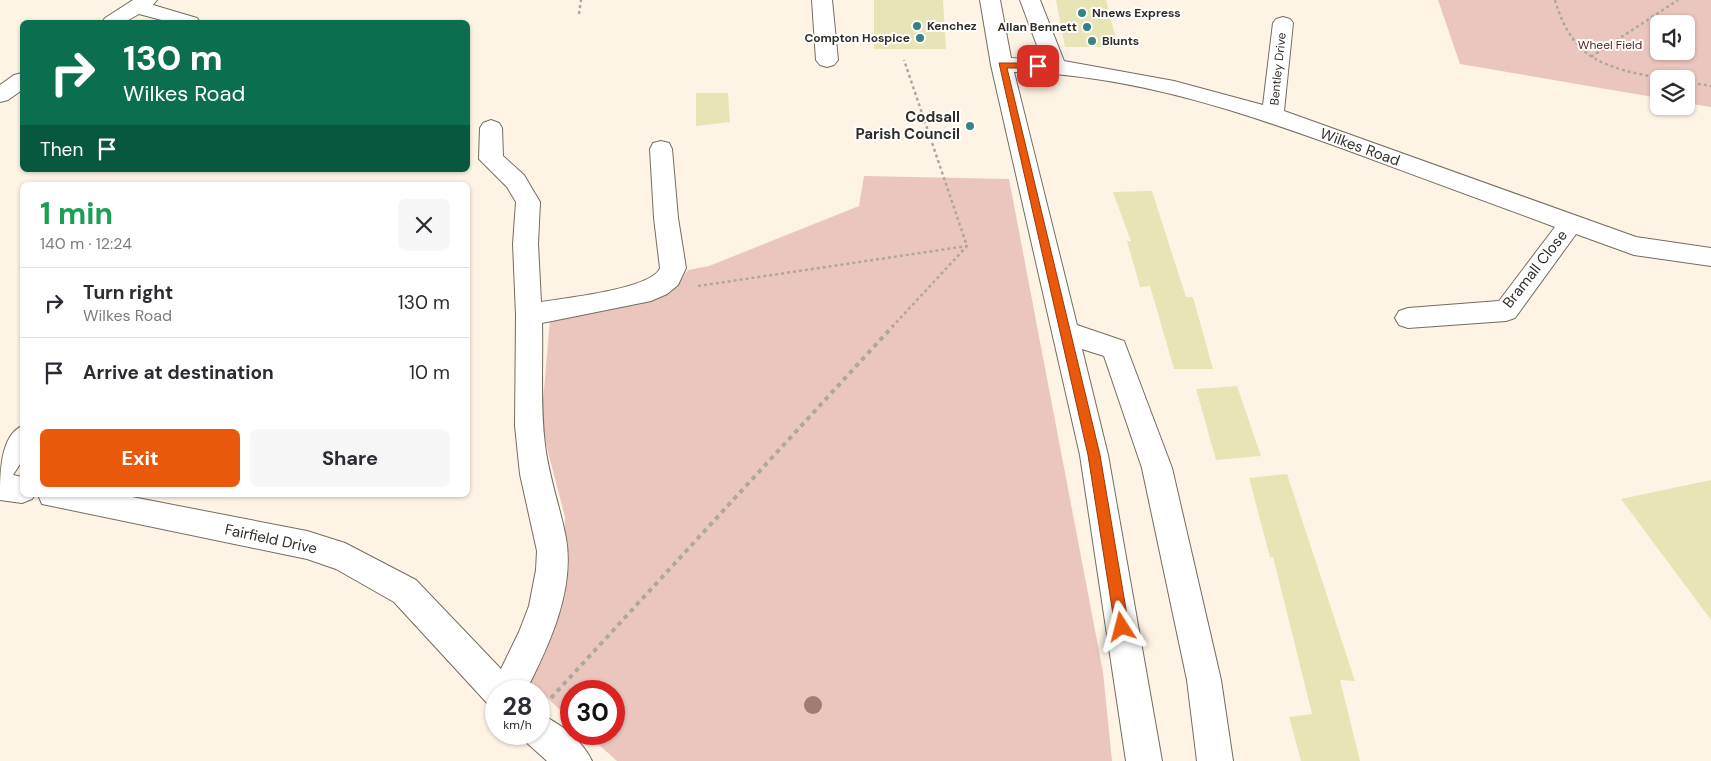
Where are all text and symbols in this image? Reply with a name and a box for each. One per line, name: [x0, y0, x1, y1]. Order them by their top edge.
place label: Nnews Express: [1092, 5, 1181, 21]
marker: Nnews Express: [1076, 7, 1088, 19]
map controls: [1650, 15, 1695, 115]
button: sound: [1650, 15, 1695, 60]
place label: Kenchez: [927, 18, 977, 34]
place label: Allan Bennett: [998, 19, 1077, 35]
marker: Kenchez: [911, 20, 923, 32]
marker: Allan Bennett: [1081, 21, 1093, 33]
place label: Compton Hospice: [804, 30, 910, 46]
marker: Compton Hospice: [914, 32, 926, 44]
street label: Bentley Drive: [1266, 32, 1290, 106]
place label: Blunts: [1102, 33, 1139, 49]
text: 130 m: [123, 35, 223, 81]
marker: Blunts: [1086, 35, 1098, 47]
park label: Wheel Field: [1578, 37, 1642, 53]
icon: right: [40, 40, 105, 105]
pin: [1017, 45, 1059, 87]
icon: arrive: [1024, 52, 1052, 80]
button: layers: [1650, 70, 1695, 115]
text: Wilkes Road: [123, 79, 245, 108]
place label: Codsall Parish Council: [856, 107, 960, 144]
marker: Codsall Parish Council: [964, 120, 976, 132]
street label: Wilkes Road: [1317, 123, 1403, 171]
icon: arrive: [93, 135, 121, 163]
text: Then: [40, 137, 83, 162]
text: 1 min: [40, 194, 113, 233]
button: close: [398, 199, 450, 251]
street label: Bramall Close: [1498, 226, 1572, 312]
text: 140 m · 12:24: [40, 233, 132, 254]
text: Turn right: [83, 280, 173, 305]
icon: right: [40, 289, 68, 317]
text: 130 m: [398, 290, 450, 315]
text: Wilkes Road: [83, 305, 172, 326]
icon: arrive: [40, 359, 68, 387]
text: Arrive at destination: [83, 360, 274, 385]
text: 10 m: [409, 360, 450, 385]
button: Exit: [40, 429, 240, 487]
button: Share: [250, 429, 450, 487]
street label: Fairfield Drive: [223, 519, 319, 559]
position arrow: [1095, 600, 1147, 652]
speed limit sign: 30: [560, 680, 625, 745]
text: 28: [502, 690, 533, 723]
text: km/h: [503, 717, 532, 733]

